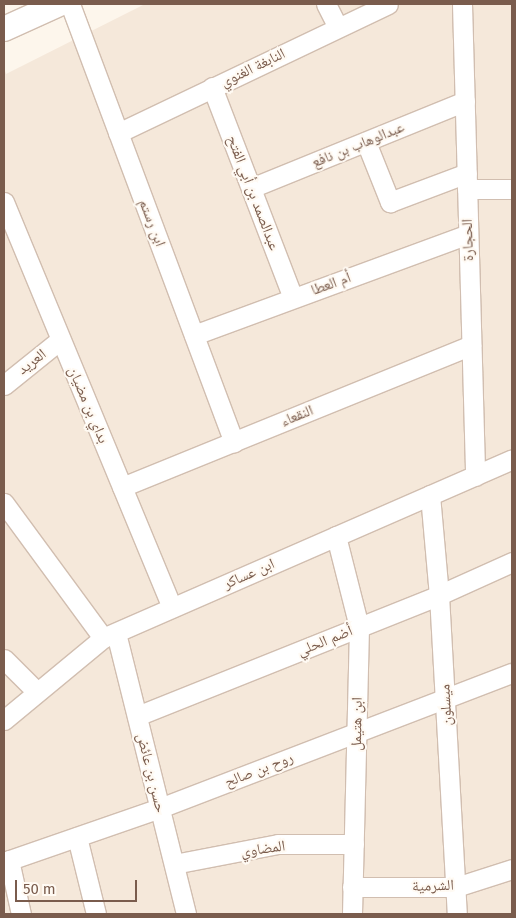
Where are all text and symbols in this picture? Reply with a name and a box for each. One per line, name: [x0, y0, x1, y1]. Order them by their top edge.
street label: النابغة الغنوي: [218, 45, 288, 91]
street label: عبدالوهاب بن نافع: [309, 118, 407, 172]
street label: عبدالصمد بن أبي الفتح: [223, 133, 283, 253]
street label: ابن رستم: [135, 197, 169, 249]
street label: الحجارة: [458, 218, 478, 262]
street label: أم العطا: [309, 269, 353, 299]
street label: العريد: [14, 345, 50, 379]
street label: بداي بن مضيان: [64, 364, 112, 446]
street label: النقعاء: [278, 401, 316, 431]
street label: ابن عساكر: [221, 555, 277, 593]
street label: أضم الحلي: [295, 622, 355, 660]
street label: ميسلون: [436, 684, 456, 726]
street label: ابن هتيمل: [348, 697, 366, 751]
street label: حسن بن عائض: [132, 731, 170, 815]
street label: روح بن صالح: [222, 749, 296, 791]
street label: المضاوي: [240, 837, 286, 861]
scale bar: [18, 870, 140, 902]
street label: الشرمية: [412, 876, 454, 896]
text: 50 m: [23, 880, 56, 898]

